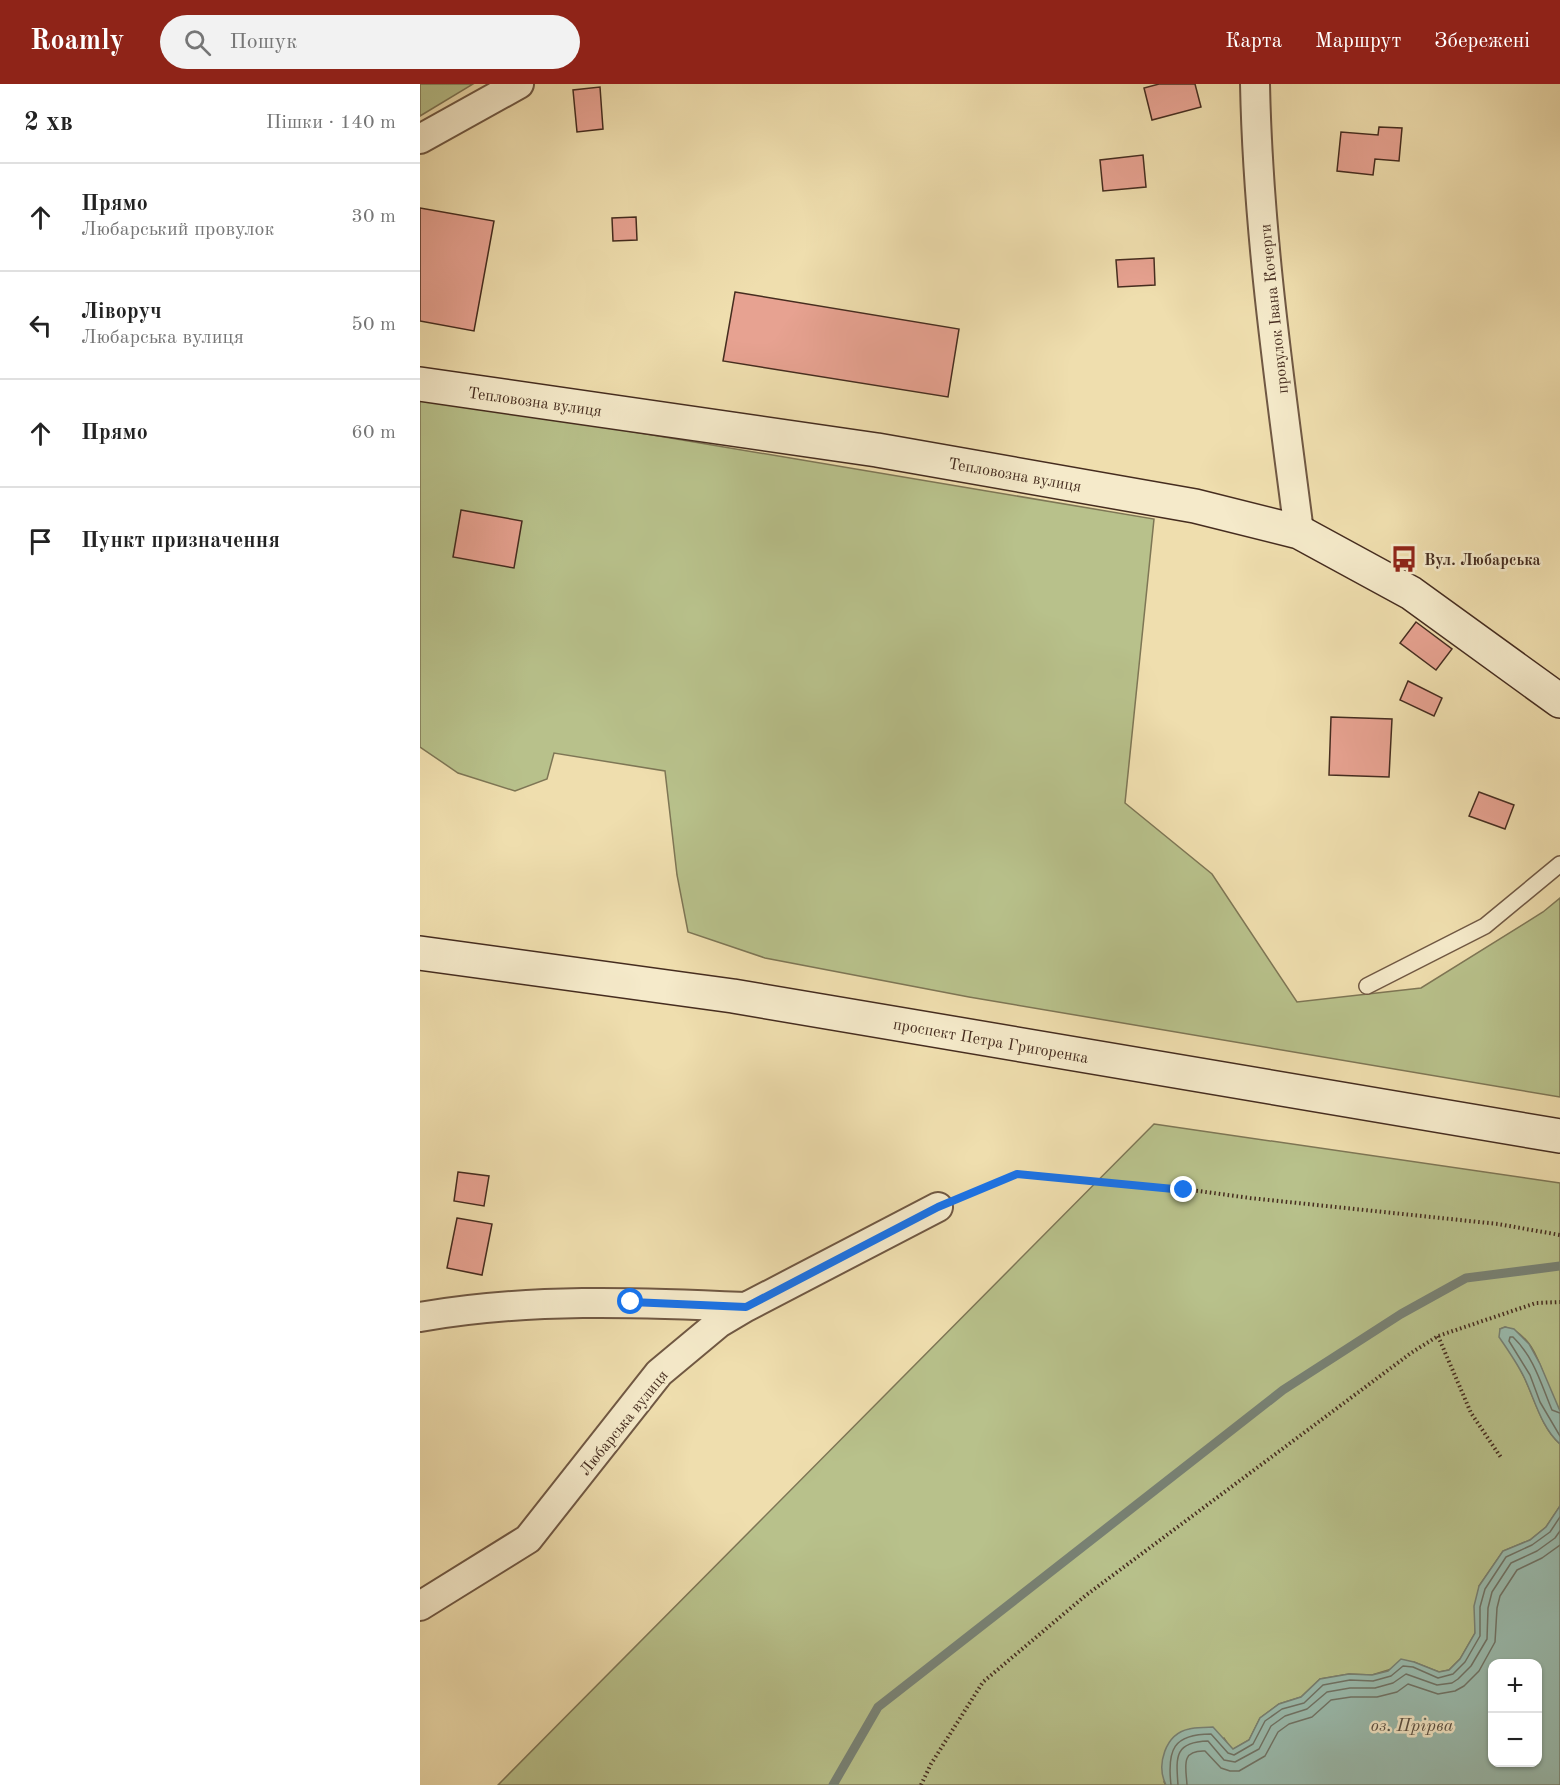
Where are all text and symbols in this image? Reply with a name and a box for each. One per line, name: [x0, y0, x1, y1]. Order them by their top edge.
search box: [160, 15, 580, 69]
icon: search: [181, 26, 214, 59]
text: Roamly: [30, 28, 124, 56]
text: Пошук: [229, 31, 297, 53]
text: Карта: [1225, 31, 1282, 52]
text: Маршрут: [1315, 31, 1401, 52]
text: Збережені: [1434, 31, 1530, 52]
text: 2 хв: [24, 110, 73, 136]
text: Пішки · 140 m: [266, 113, 396, 133]
text: Прямо: [81, 193, 148, 215]
icon: ahead: [24, 201, 57, 234]
text: 30 m: [351, 207, 396, 227]
text: Любарський провулок: [81, 220, 275, 240]
street label: провулок Івана Кочерги: [1258, 223, 1292, 394]
text: Ліворуч: [81, 301, 162, 323]
icon: left: [24, 309, 57, 342]
text: 50 m: [351, 315, 396, 335]
text: Любарська вулиця: [81, 328, 244, 348]
street label: Тепловозна вулиця: [467, 386, 603, 420]
icon: ahead: [24, 417, 57, 450]
text: Прямо: [81, 422, 148, 444]
text: 60 m: [351, 423, 396, 443]
street label: Тепловозна вулиця: [947, 456, 1083, 496]
icon: arrive: [24, 525, 57, 558]
text: Пункт призначення: [81, 530, 280, 552]
bus stop icon: Вул. Любарська: [1389, 544, 1419, 574]
place label: Вул. Любарська: [1424, 553, 1541, 569]
street label: проспект Петра Григоренка: [892, 1017, 1090, 1067]
route end: [1170, 1176, 1196, 1202]
route start: [617, 1288, 643, 1314]
street label: Любарська вулиця: [577, 1368, 672, 1479]
map controls: [1488, 1659, 1542, 1767]
button: +: [1488, 1659, 1542, 1713]
button: −: [1488, 1713, 1542, 1767]
water label: оз. Прірва: [1371, 1717, 1454, 1735]

